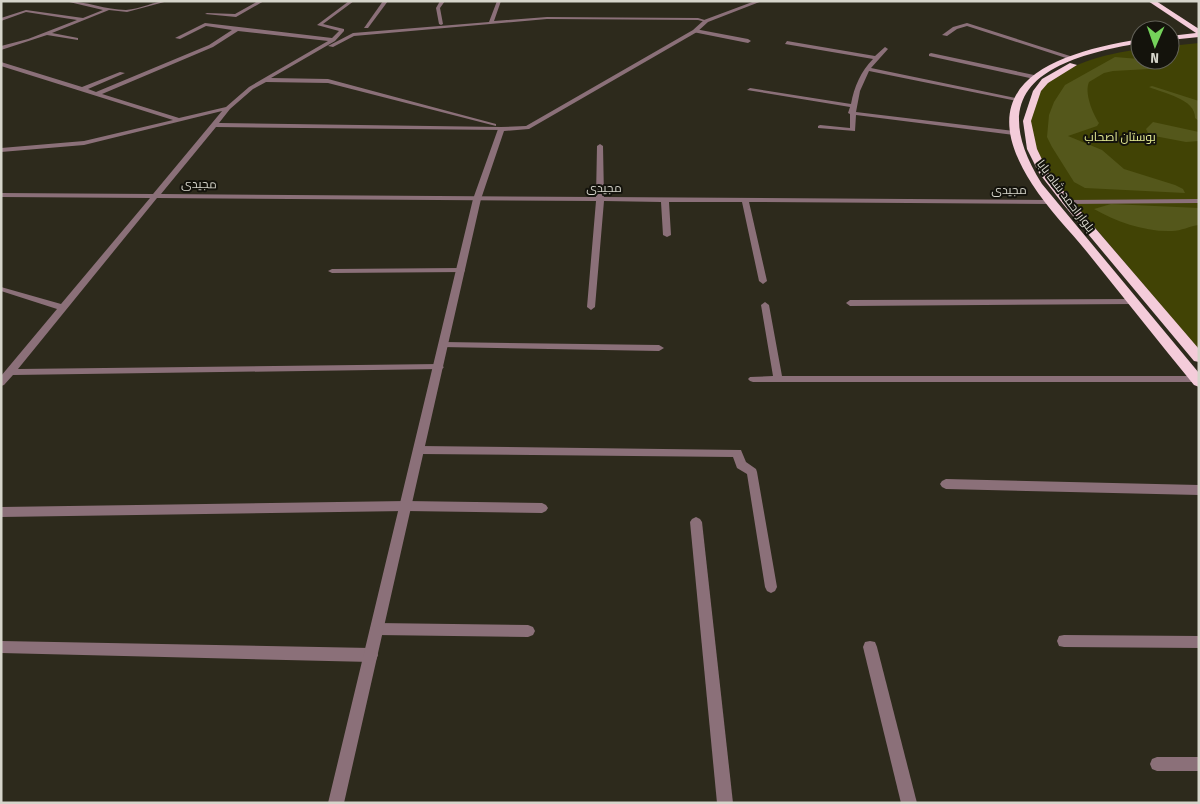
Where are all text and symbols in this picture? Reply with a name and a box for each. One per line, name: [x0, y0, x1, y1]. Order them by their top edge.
north arrow: [1130, 20, 1180, 70]
text: N: [1150, 49, 1159, 66]
park label: بوستان اصحاب: [1084, 130, 1156, 144]
street label: بلوار احمد شاه بابا: [1034, 157, 1098, 235]
street label: مجیدی: [181, 177, 217, 191]
street label: مجیدی: [586, 181, 622, 195]
street label: مجیدی: [991, 183, 1027, 197]

